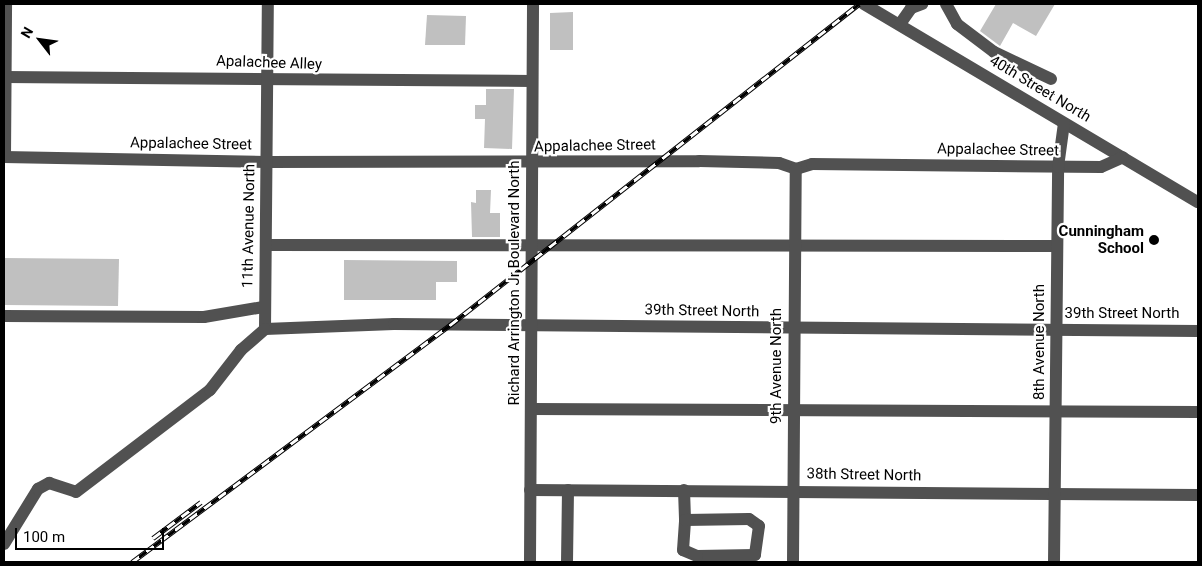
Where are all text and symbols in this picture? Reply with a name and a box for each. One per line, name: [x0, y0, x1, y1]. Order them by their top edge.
north arrow: [15, 15, 65, 65]
text: N: [18, 24, 36, 41]
street label: Apalachee Alley: [216, 52, 322, 74]
street label: 40th Street North: [986, 52, 1094, 126]
street label: Appalachee Street: [130, 134, 252, 154]
street label: Appalachee Street: [534, 136, 656, 156]
street label: Appalachee Street: [937, 140, 1059, 160]
street label: Richard Arrington Jr Boulevard North: [506, 161, 524, 405]
street label: 11th Avenue North: [239, 164, 259, 288]
place label: Cunningham School: [1059, 222, 1144, 257]
marker: Cunningham School: [1148, 234, 1160, 246]
street label: 8th Avenue North: [1031, 284, 1049, 400]
street label: 39th Street North: [644, 301, 760, 321]
street label: 39th Street North: [1065, 305, 1179, 323]
street label: 9th Avenue North: [768, 308, 786, 424]
street label: 38th Street North: [806, 465, 922, 485]
scale bar: [18, 518, 166, 550]
text: 100 m: [23, 528, 65, 546]

